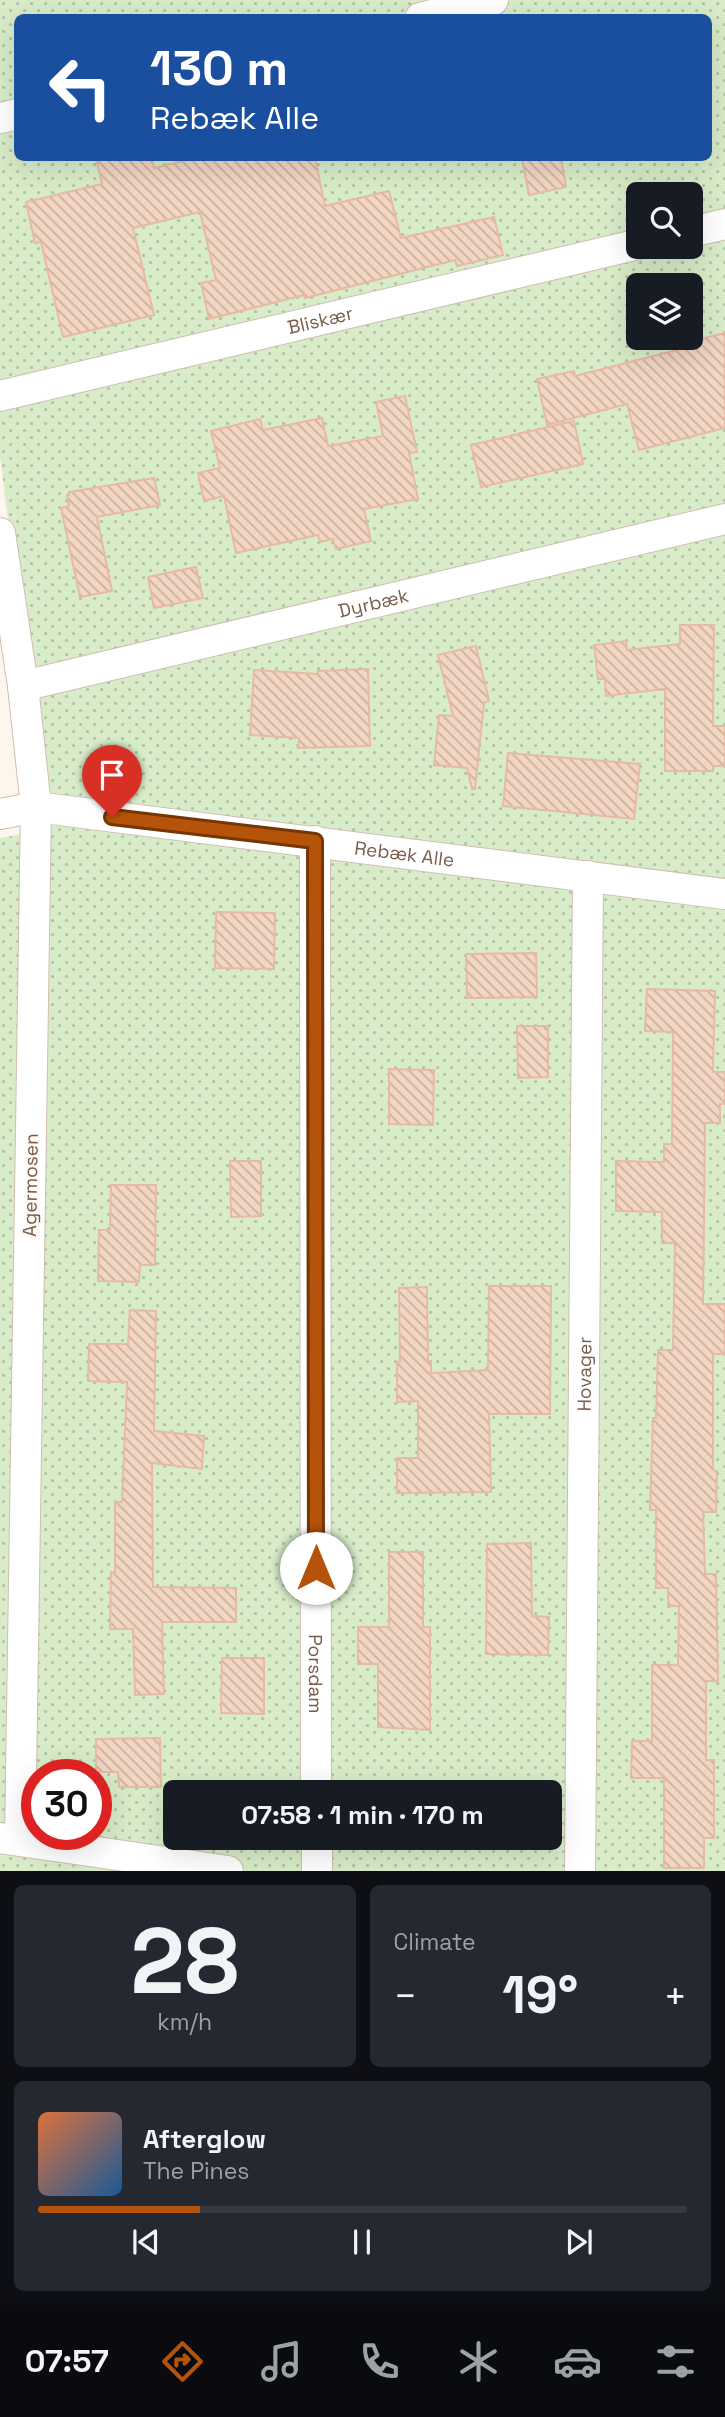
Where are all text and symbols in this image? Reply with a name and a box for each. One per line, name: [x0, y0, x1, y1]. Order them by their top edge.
text: 130 m: [150, 37, 288, 99]
icon: left: [35, 42, 126, 133]
text: Rebæk Alle: [150, 98, 319, 138]
map controls: [626, 182, 703, 350]
button: search: [626, 182, 703, 259]
button: layers: [626, 273, 703, 350]
street label: Bliskær: [285, 300, 356, 340]
street label: Dyrbæk: [336, 583, 411, 624]
pin: [82, 745, 142, 817]
icon: arrive: [93, 756, 131, 794]
street label: Rebæk Alle: [353, 835, 456, 873]
street label: Agermosen: [17, 1133, 44, 1237]
street label: Hovager: [572, 1336, 597, 1412]
position arrow: [279, 1531, 353, 1605]
street label: Porsdam: [303, 1634, 328, 1714]
speed limit sign: 30: [21, 1759, 112, 1850]
text: 07:58 · 1 min · 170 m: [241, 1798, 484, 1832]
text: 28: [130, 1903, 239, 2020]
text: Climate: [394, 1927, 476, 1957]
text: 19°: [502, 1962, 578, 2028]
text: −: [394, 1972, 417, 2020]
text: +: [663, 1972, 687, 2020]
text: km/h: [157, 2007, 212, 2037]
text: Afterglow: [143, 2122, 266, 2156]
text: The Pines: [143, 2156, 249, 2186]
icon: previous: [127, 2223, 165, 2261]
icon: pause: [343, 2223, 381, 2261]
icon: next: [560, 2223, 598, 2261]
icon: directions: [158, 2337, 207, 2386]
icon: music: [257, 2337, 306, 2386]
icon: phone: [355, 2337, 404, 2386]
icon: climate: [454, 2337, 503, 2386]
icon: car: [553, 2337, 602, 2386]
icon: filters: [651, 2337, 700, 2386]
text: 07:57: [25, 2341, 109, 2381]

